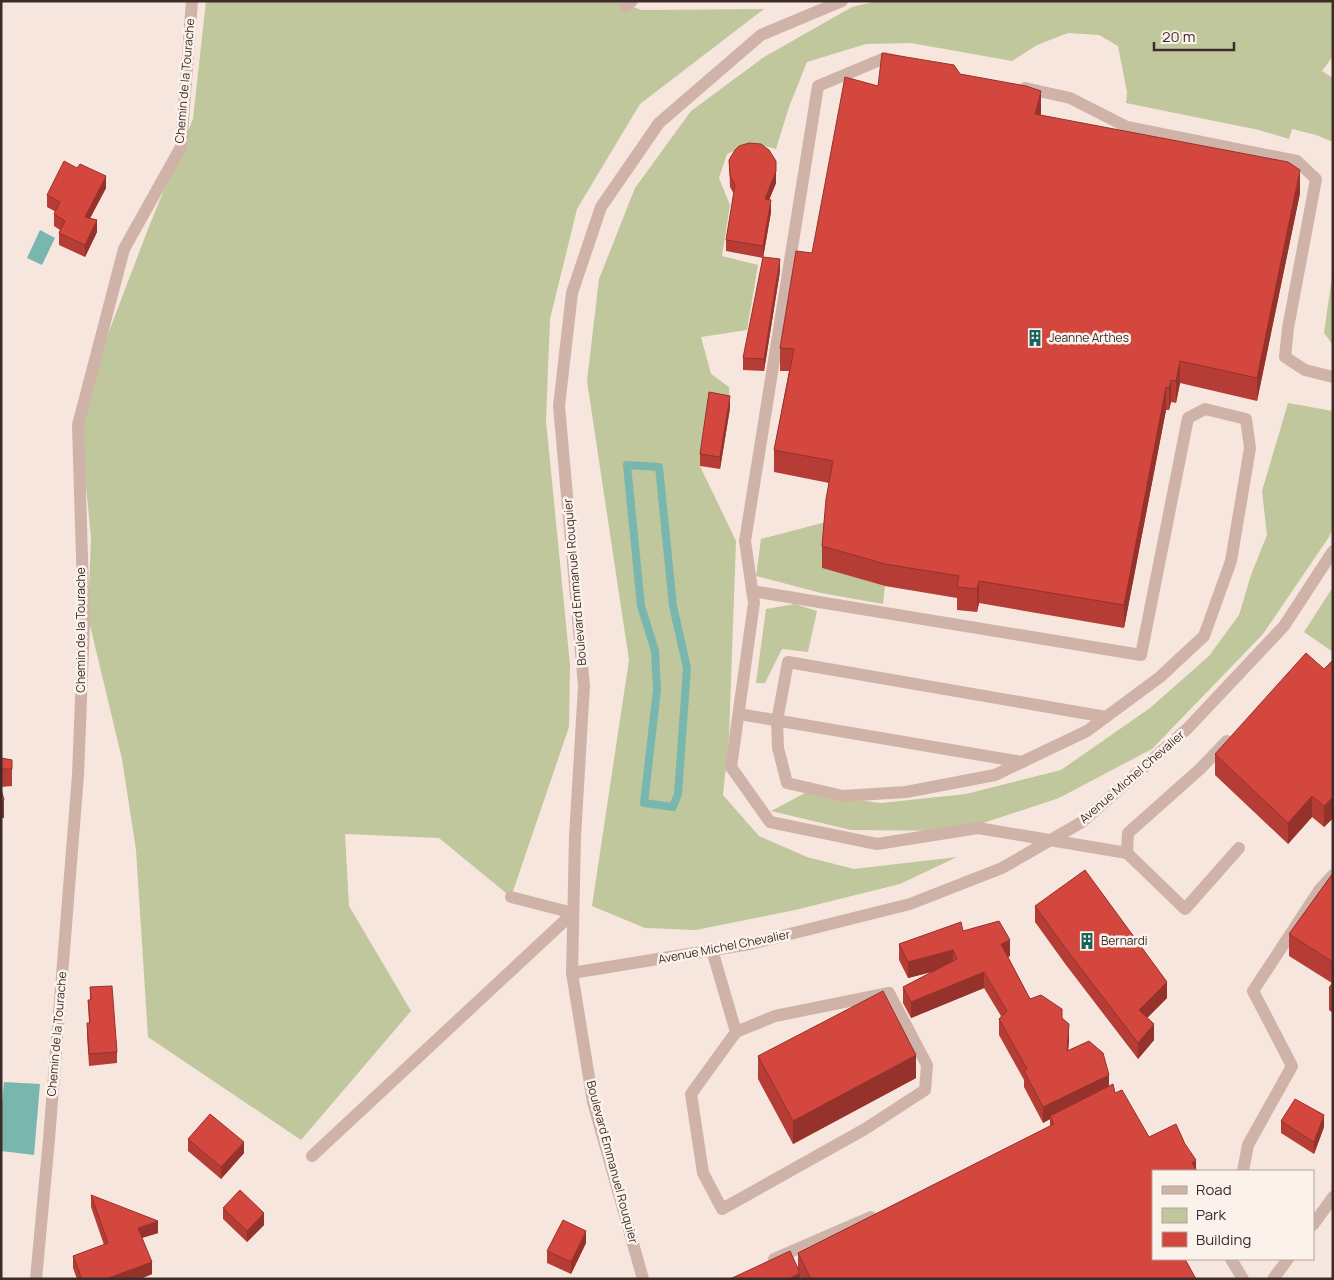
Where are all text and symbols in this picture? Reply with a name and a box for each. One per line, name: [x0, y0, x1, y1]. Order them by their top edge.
street label: Chemin de la Tourache: [171, 18, 198, 144]
scale bar: [1154, 20, 1234, 52]
text: 20 m: [1162, 26, 1195, 47]
building icon: Jeanne Arthes: [1025, 328, 1045, 348]
place label: Jeanne Arthes: [1049, 329, 1129, 346]
street label: Boulevard Emmanuel Rouquier: [559, 497, 590, 666]
street label: Chemin de la Tourache: [72, 567, 89, 693]
street label: Avenue Michel Chevalier: [1075, 726, 1188, 827]
street label: Avenue Michel Chevalier: [656, 925, 792, 968]
building icon: Bernardi: [1077, 931, 1097, 951]
place label: Bernardi: [1101, 932, 1148, 949]
street label: Chemin de la Tourache: [43, 971, 70, 1097]
street label: Boulevard Emmanuel Rouquier: [583, 1079, 643, 1246]
legend: [1152, 1170, 1314, 1260]
text: Road: [1196, 1179, 1232, 1200]
text: Park: [1196, 1204, 1226, 1225]
text: Building: [1196, 1229, 1251, 1250]

